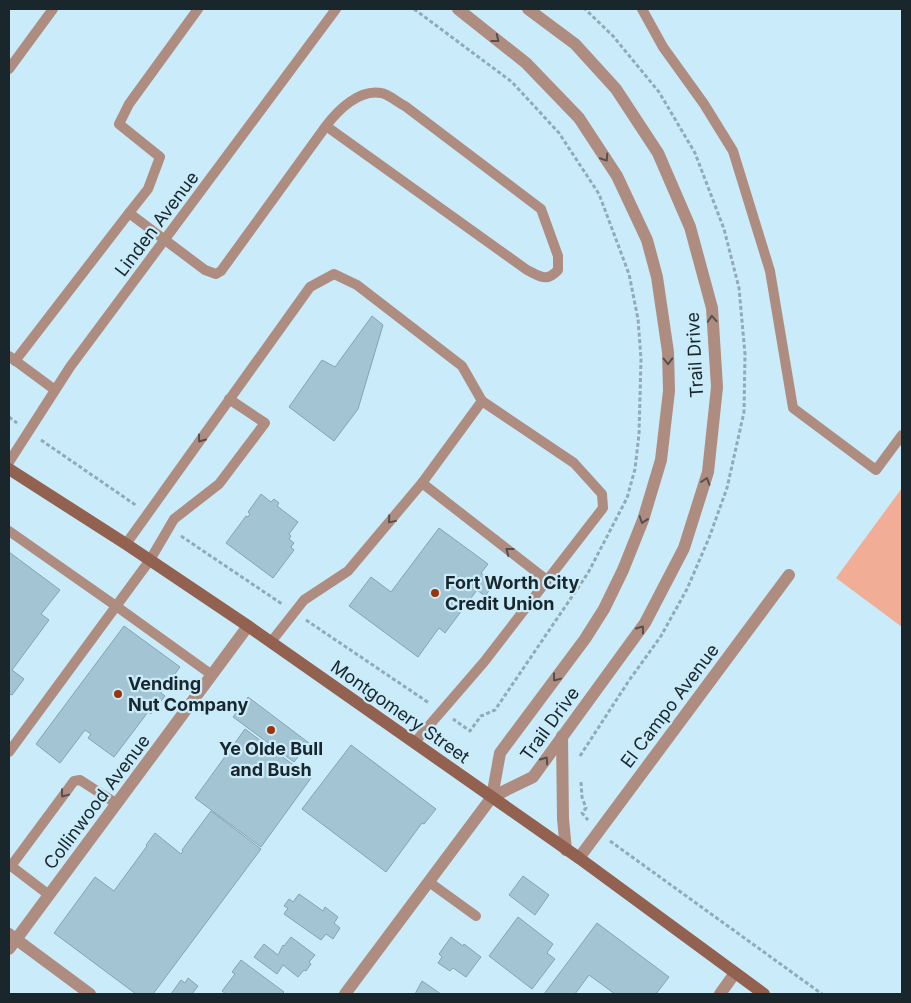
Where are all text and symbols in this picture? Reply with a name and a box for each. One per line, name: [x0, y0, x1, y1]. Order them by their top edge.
one-way arrow: [490, 34, 499, 42]
one-way arrow: [599, 152, 608, 162]
street label: Linden Avenue: [110, 167, 203, 280]
street label: Trail Drive: [682, 312, 707, 398]
one-way arrow: [707, 315, 718, 323]
one-way arrow: [663, 357, 673, 365]
one-way arrow: [198, 433, 207, 442]
one-way arrow: [700, 477, 710, 486]
one-way arrow: [388, 514, 396, 523]
one-way arrow: [639, 515, 649, 524]
one-way arrow: [506, 548, 515, 556]
place label: Fort Worth City Credit Union: [445, 572, 579, 614]
marker: Fort Worth City Credit Union: [429, 587, 441, 599]
one-way arrow: [635, 626, 643, 635]
street label: El Campo Avenue: [616, 640, 723, 772]
street label: Montgomery Street: [327, 656, 474, 767]
one-way arrow: [553, 672, 561, 681]
place label: Vending Nut Company: [128, 673, 248, 715]
street label: Trail Drive: [516, 683, 583, 765]
marker: Vending Nut Company: [112, 688, 124, 700]
marker: Ye Olde Bull and Bush: [265, 724, 277, 736]
street label: Collinwood Avenue: [39, 730, 154, 873]
place label: Ye Olde Bull and Bush: [219, 738, 323, 780]
one-way arrow: [539, 756, 548, 766]
one-way arrow: [62, 788, 70, 797]

